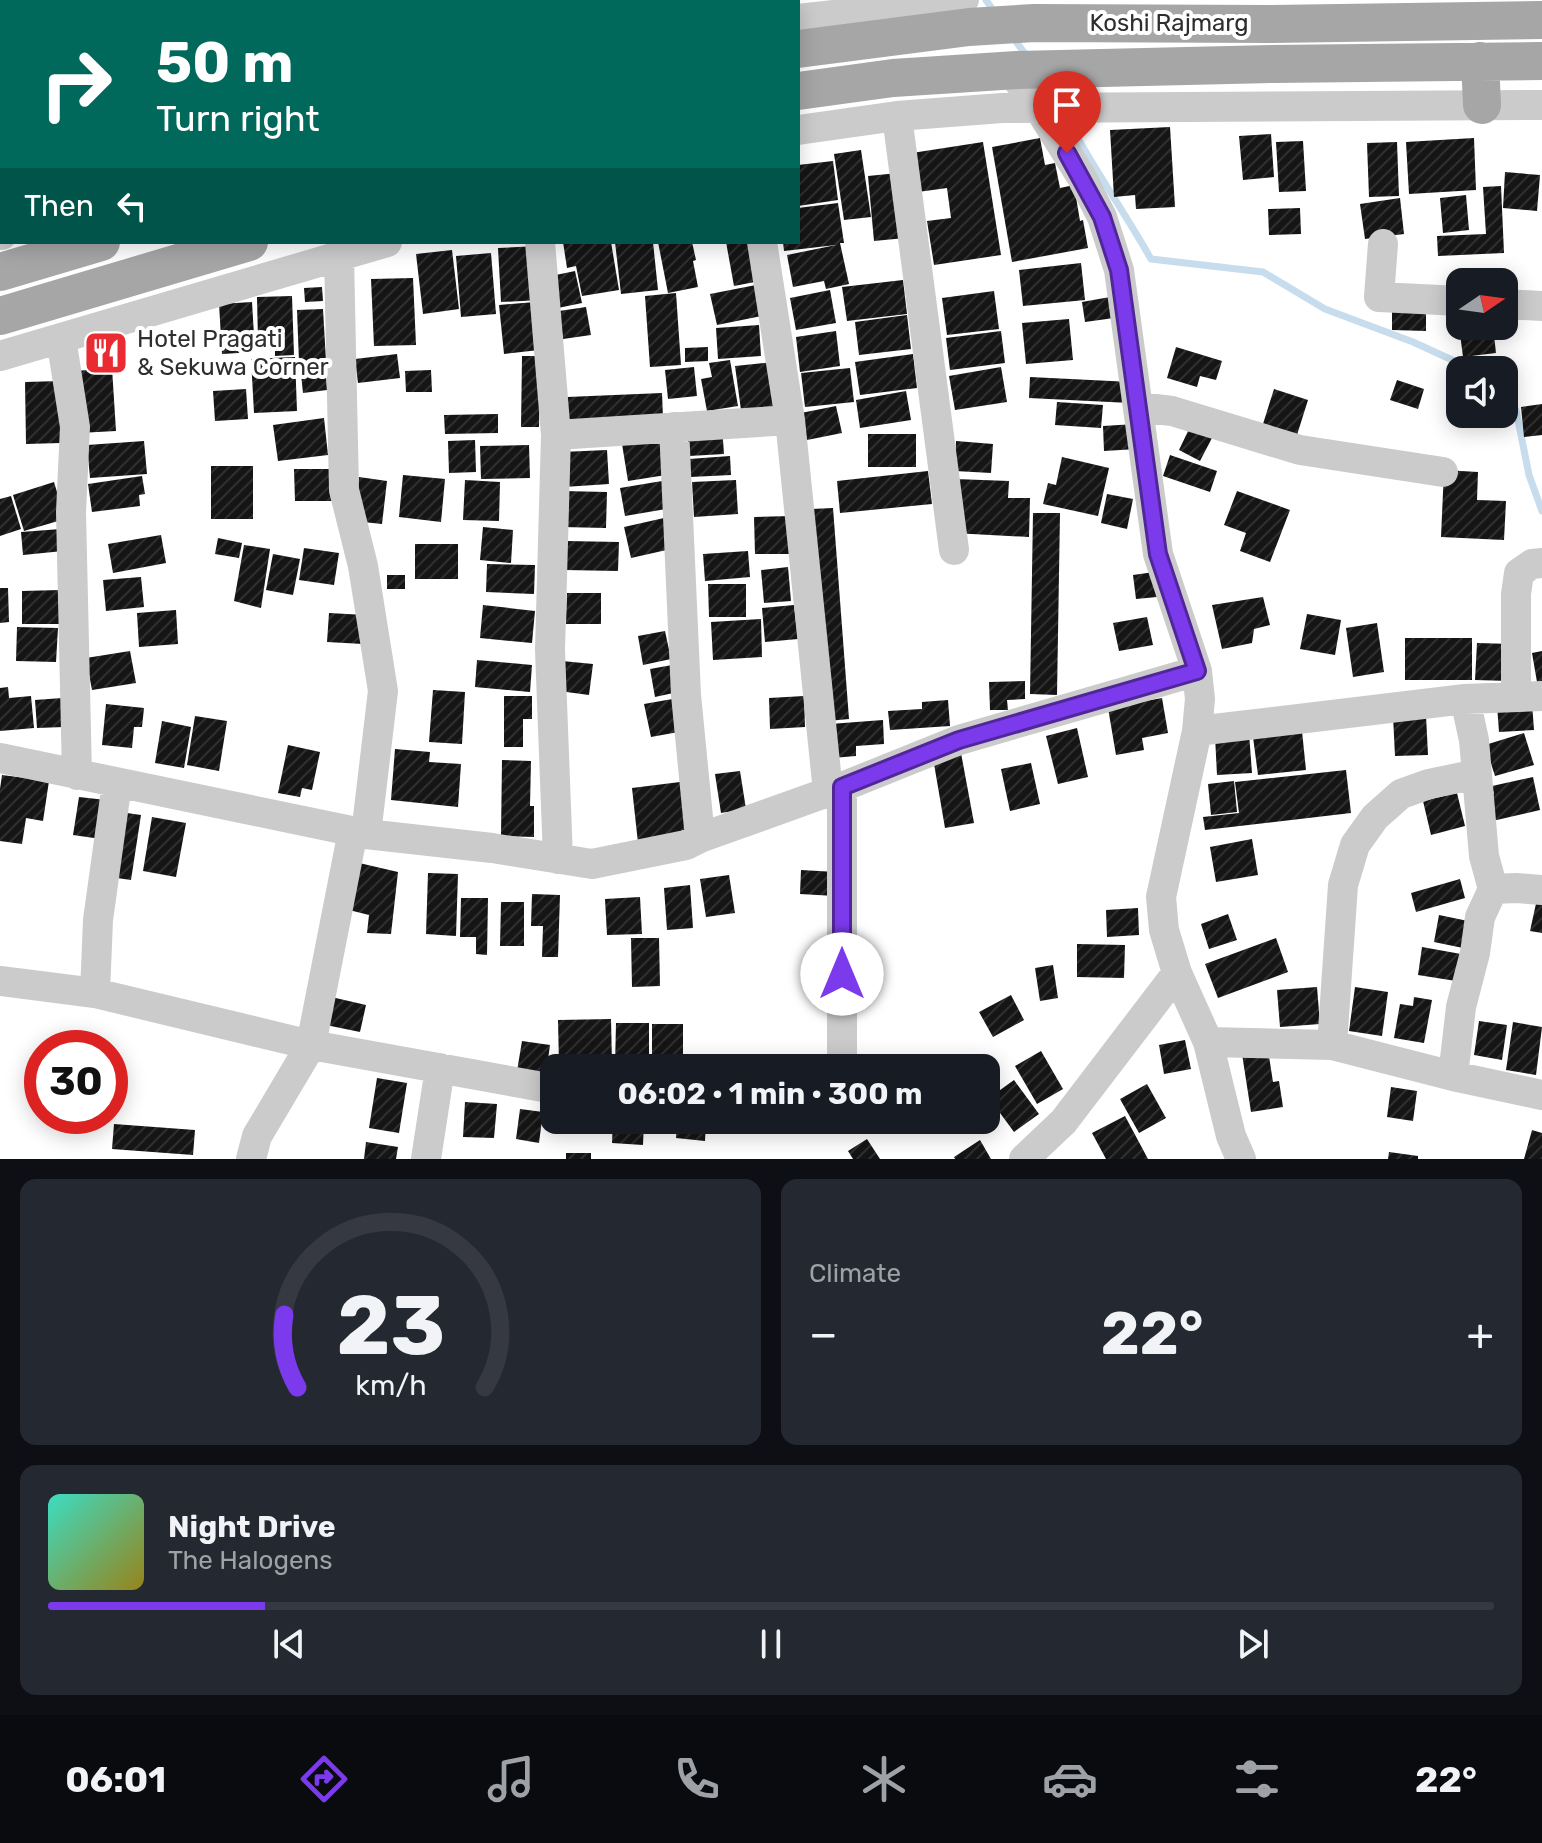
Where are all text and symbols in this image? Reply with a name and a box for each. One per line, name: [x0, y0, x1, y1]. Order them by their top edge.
street label: Koshi Rajmarg: [1089, 9, 1249, 37]
text: 50 m: [156, 30, 293, 96]
icon: right: [24, 32, 128, 136]
pin: [1033, 71, 1101, 153]
icon: arrive: [1045, 83, 1089, 127]
text: Turn right: [156, 97, 320, 140]
icon: left: [110, 184, 154, 228]
text: Then: [24, 188, 94, 224]
north arrow: [1446, 268, 1518, 340]
map controls: [1446, 268, 1518, 428]
place label: Hotel Pragati & Sekuwa Corner: [137, 325, 329, 381]
restaurant icon: Hotel Pragati & Sekuwa Corner: [82, 329, 130, 377]
button: sound: [1446, 356, 1518, 428]
position arrow: [800, 932, 884, 1016]
speed limit sign: 30: [24, 1030, 128, 1134]
text: 06:02 · 1 min · 300 m: [617, 1076, 923, 1112]
text: Climate: [809, 1258, 901, 1289]
text: 23: [336, 1276, 445, 1375]
text: 22°: [1101, 1298, 1203, 1369]
text: −: [809, 1308, 838, 1360]
text: +: [1467, 1308, 1494, 1360]
text: km/h: [355, 1368, 426, 1402]
text: Night Drive: [168, 1509, 336, 1545]
text: The Halogens: [168, 1545, 333, 1576]
icon: previous: [267, 1622, 311, 1666]
icon: pause: [749, 1622, 793, 1666]
icon: next: [1231, 1622, 1275, 1666]
icon: directions: [296, 1751, 352, 1807]
icon: music: [483, 1751, 539, 1807]
icon: phone: [669, 1751, 725, 1807]
icon: climate: [856, 1751, 912, 1807]
icon: car: [1042, 1751, 1098, 1807]
icon: filters: [1229, 1751, 1285, 1807]
text: 06:01: [65, 1758, 166, 1801]
text: 22°: [1415, 1758, 1477, 1801]

